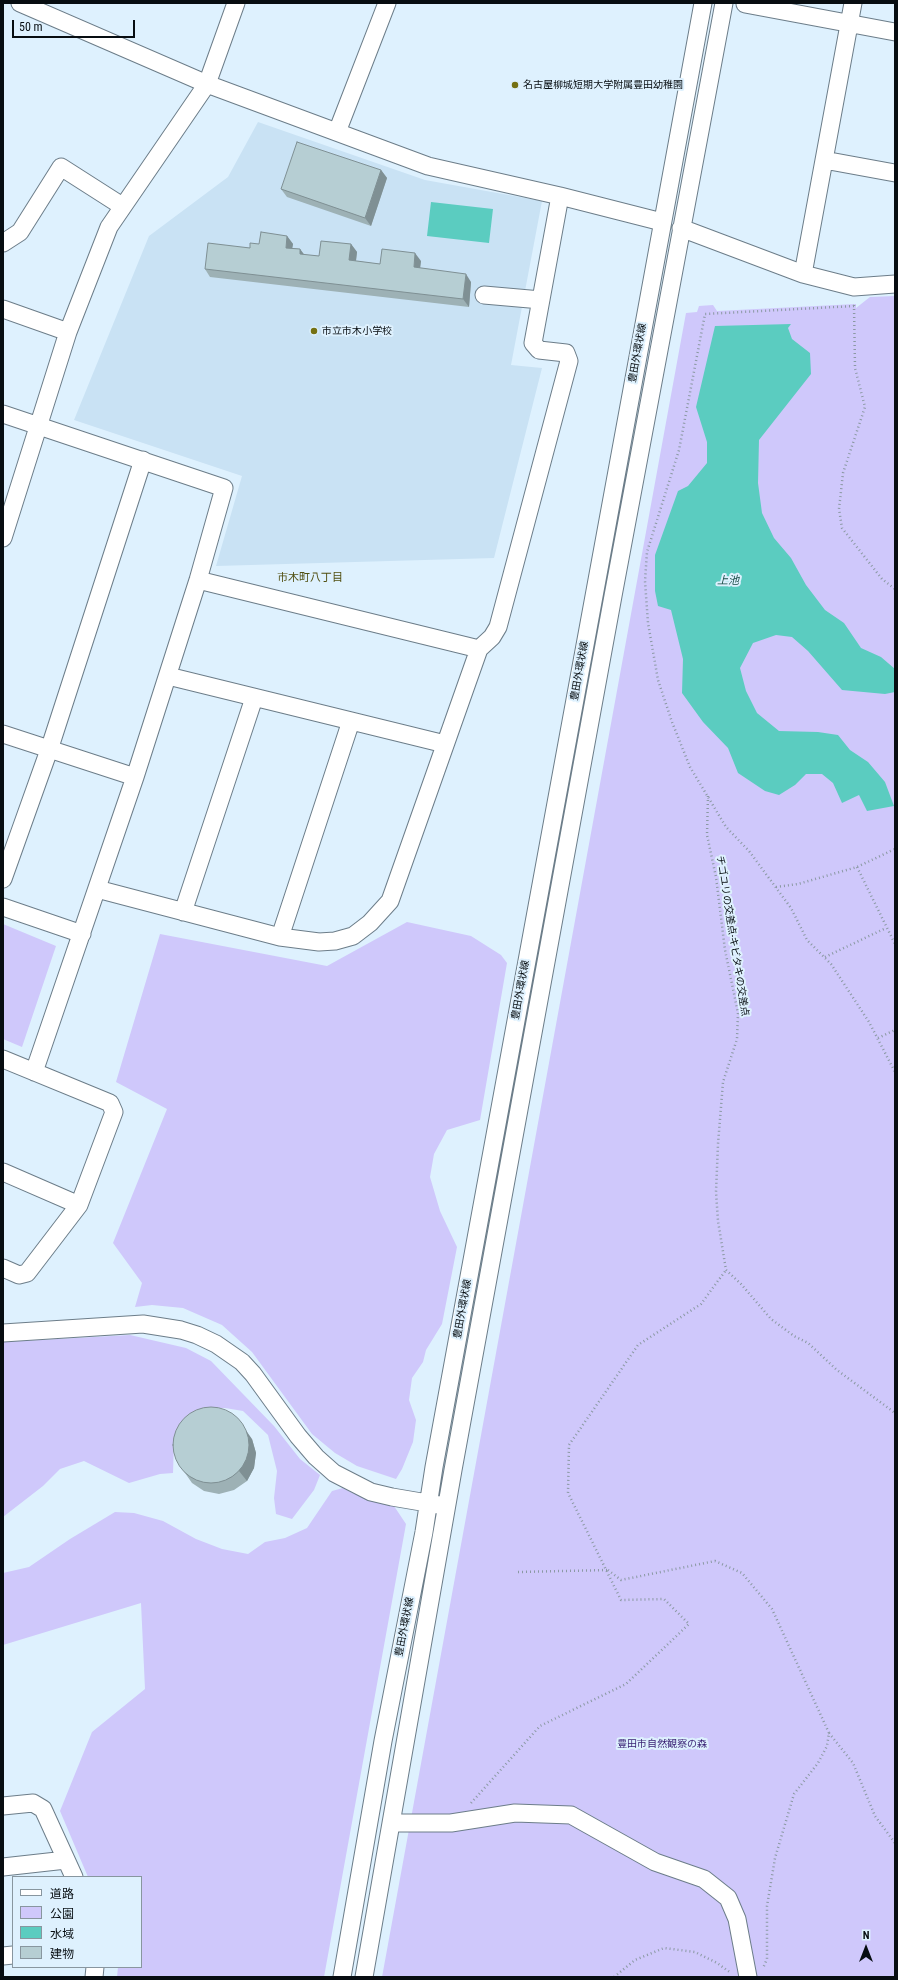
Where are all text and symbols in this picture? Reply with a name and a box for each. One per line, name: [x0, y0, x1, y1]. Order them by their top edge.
scale bar: [14, 12, 137, 38]
text: 50 m: [19, 20, 43, 34]
place label: 名古屋柳城短期大学附属豊田幼稚園: [523, 79, 683, 91]
marker: 名古屋柳城短期大学附属豊田幼稚園: [510, 80, 520, 90]
street label: 豊田外環状線: [627, 322, 649, 384]
place label: 市立市木小学校: [322, 325, 392, 337]
marker: 市立市木小学校: [309, 326, 319, 336]
district label: 市木町八丁目: [277, 571, 343, 585]
water label: 上池: [717, 574, 739, 588]
street label: 豊田外環状線: [569, 640, 591, 702]
street label: チゴユリの交差点-キビタキの交差点: [713, 855, 751, 1017]
street label: 豊田外環状線: [510, 959, 532, 1021]
street label: 豊田外環状線: [452, 1278, 474, 1340]
street label: 豊田外環状線: [393, 1596, 417, 1658]
park label: 豊田市自然観察の森: [617, 1738, 707, 1750]
legend: [12, 1876, 142, 1968]
text: 道路: [50, 1887, 74, 1901]
text: 公園: [50, 1907, 74, 1921]
text: 水域: [50, 1927, 74, 1941]
north arrow: [846, 1928, 886, 1968]
text: N: [863, 1929, 869, 1942]
text: 建物: [50, 1947, 74, 1961]

